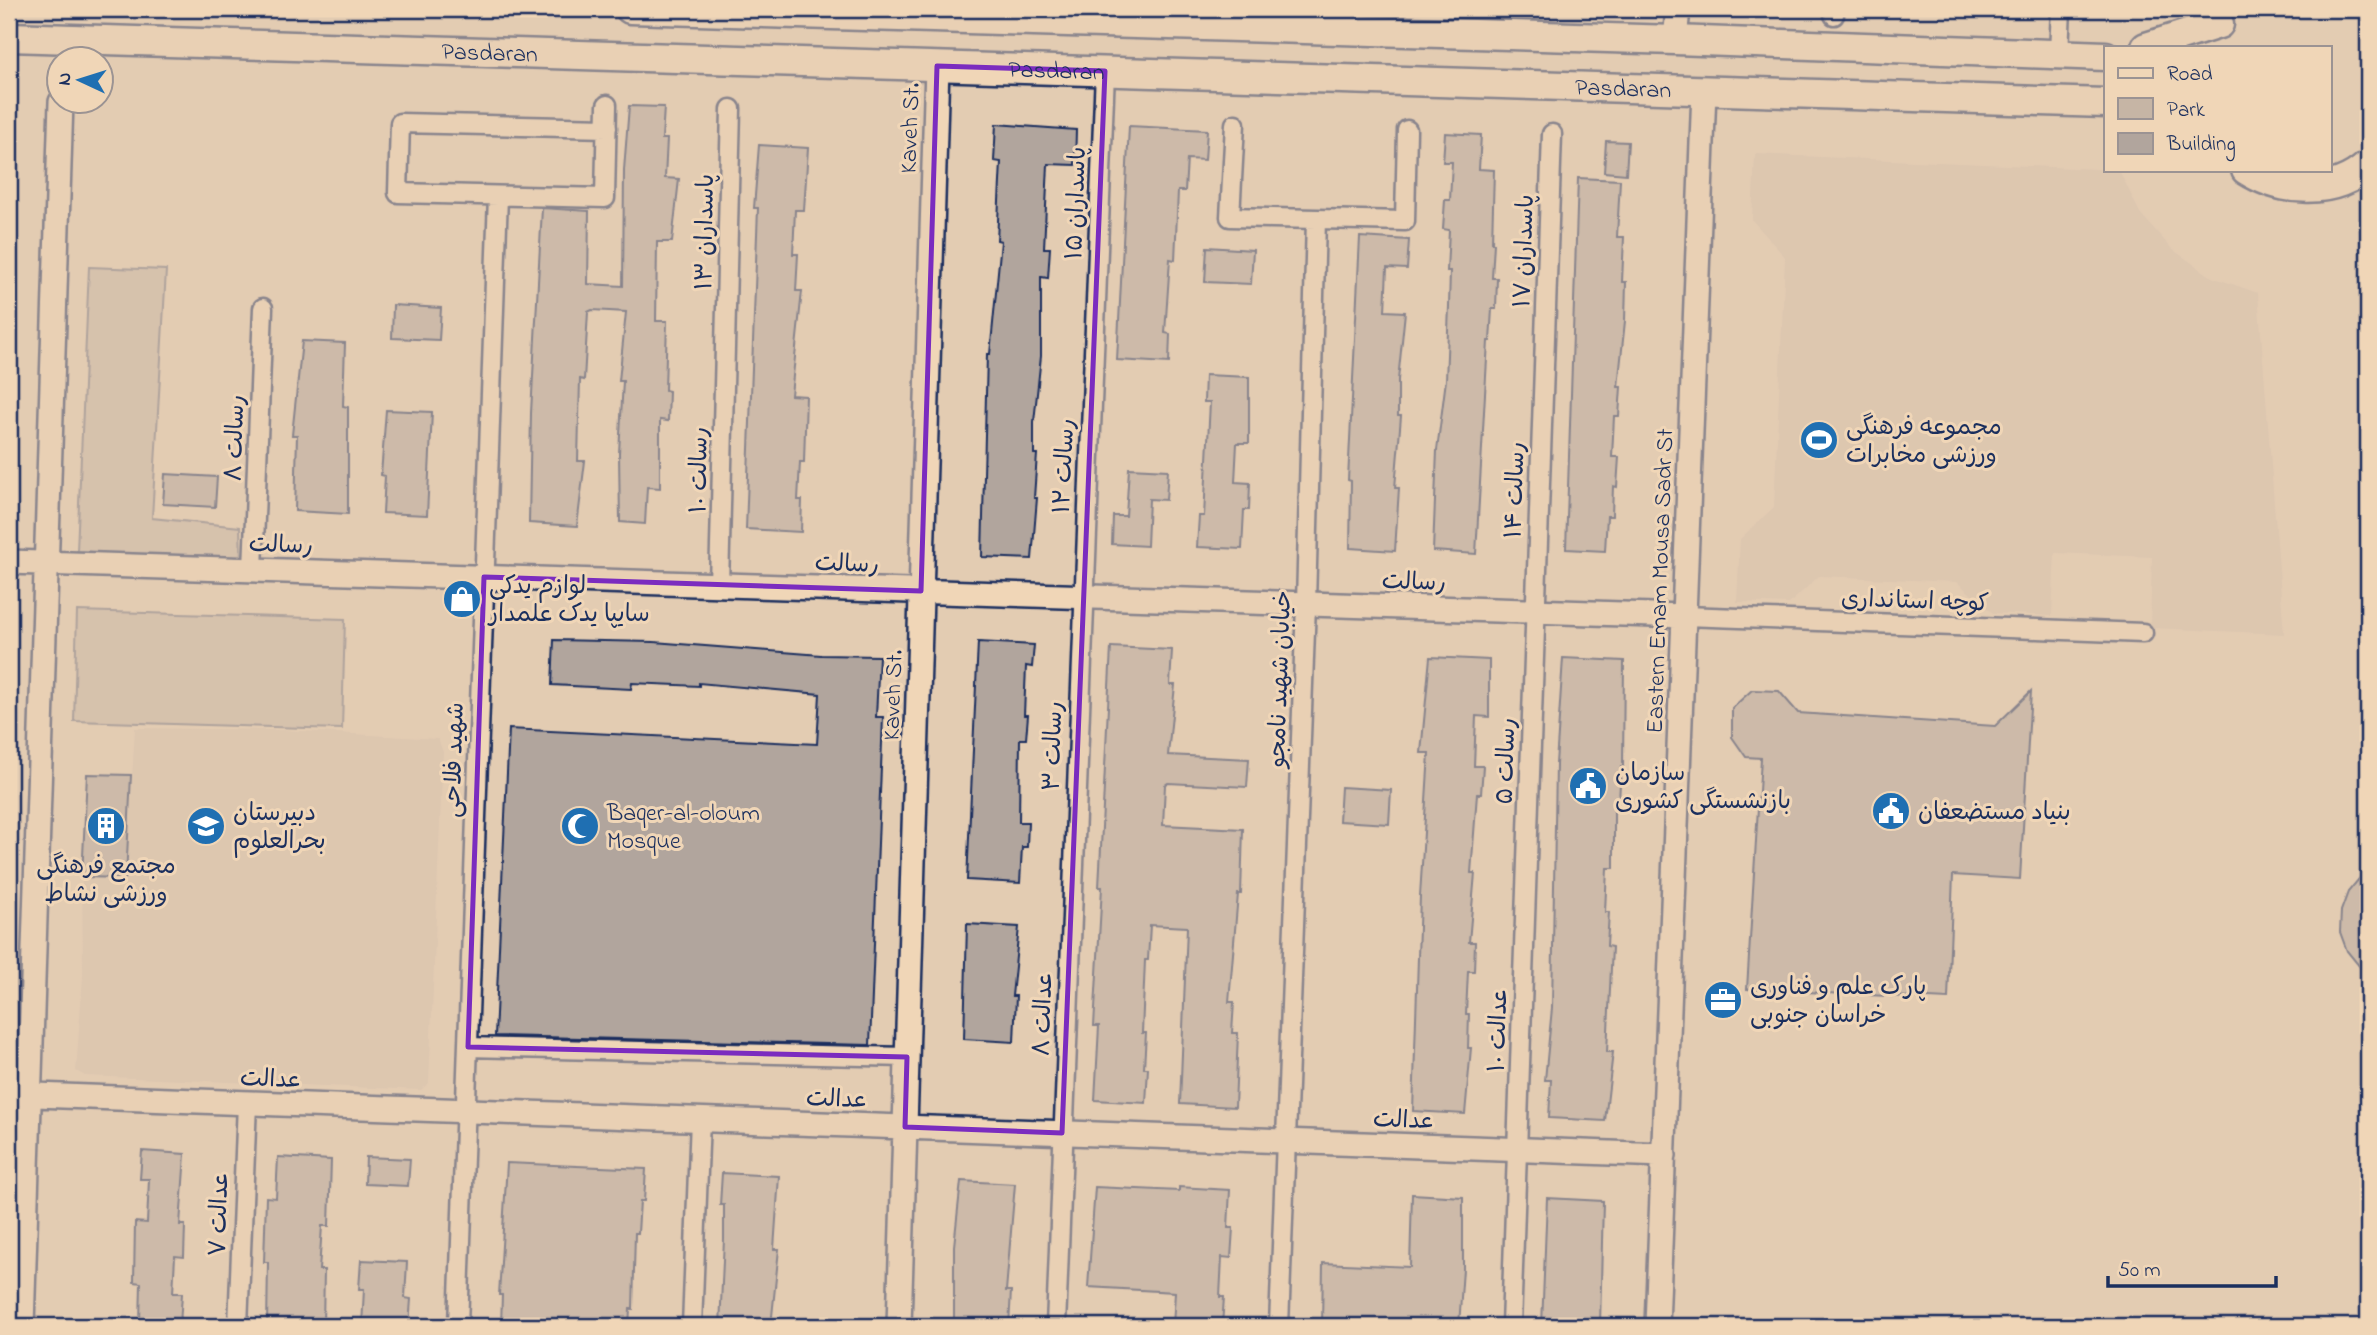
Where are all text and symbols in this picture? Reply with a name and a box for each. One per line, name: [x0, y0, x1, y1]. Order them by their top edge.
street label: Pasdaran: [441, 36, 538, 74]
north arrow: [46, 46, 116, 116]
legend: [2104, 46, 2332, 172]
street label: Pasdaran: [1008, 53, 1105, 91]
text: Road: [2167, 60, 2213, 90]
text: N: [52, 71, 79, 86]
street label: Pasdaran: [1574, 71, 1672, 109]
street label: Kaveh St.: [892, 82, 931, 174]
text: Park: [2167, 96, 2206, 126]
text: Building: [2166, 130, 2236, 162]
street label: پاسداران ۱۵: [1058, 146, 1097, 260]
street label: پاسداران ۱۳: [688, 174, 725, 291]
street label: پاسداران ۱۷: [1506, 194, 1545, 308]
street label: رسالت ۸: [217, 394, 256, 482]
place label: مجموعه فرهنگی ورزشی مخابرات: [1846, 411, 2002, 474]
street label: رسالت ۱۲: [1046, 418, 1085, 515]
sports icon: مجموعه فرهنگی ورزشی مخابرات: [1798, 419, 1840, 461]
street label: رسالت ۱۰: [682, 426, 719, 514]
street label: Eastern Emam Mousa Sadr St: [1639, 428, 1684, 734]
street label: رسالت ۱۴: [1497, 441, 1536, 539]
street label: رسالت: [248, 528, 314, 565]
street label: رسالت: [814, 547, 880, 584]
street label: رسالت: [1381, 565, 1447, 602]
place label: لوازم یدکی سایپا یدک علمدار: [487, 570, 650, 633]
shop icon: لوازم یدکی سایپا یدک علمدار: [441, 578, 483, 620]
street label: کوچه استانداری: [1840, 582, 1990, 623]
street label: خیابان شهید نامجو: [1261, 590, 1302, 770]
street label: Kaveh St.: [875, 649, 914, 741]
street label: رسالت ۳: [1035, 700, 1074, 792]
street label: شهید فلاحی: [436, 702, 475, 819]
street label: رسالت ۵: [1488, 717, 1527, 805]
place label: سازمان بازنشستگی کشوری: [1615, 757, 1791, 820]
public building icon: سازمان بازنشستگی کشوری: [1567, 765, 1609, 807]
public building icon: بنیاد مستضعفان: [1870, 790, 1912, 832]
place label: بنیاد مستضعفان: [1918, 796, 2071, 831]
place label: دبیرستان بحرالعلوم: [233, 797, 326, 860]
place label: Baqer-al-oloum Mosque: [606, 797, 760, 860]
building icon: مجتمع فرهنگی ورزشی نشاط: [85, 805, 127, 847]
school or university icon: دبیرستان بحرالعلوم: [185, 805, 227, 847]
mosque icon: Baqer-al-oloum Mosque: [559, 805, 601, 847]
place label: مجتمع فرهنگی ورزشی نشاط: [36, 850, 176, 913]
street label: عدالت ۸: [1026, 971, 1063, 1057]
place label: پارک علم و فناوری خراسان جنوبی: [1750, 971, 1927, 1034]
office icon: پارک علم و فناوری خراسان جنوبی: [1702, 979, 1744, 1021]
street label: عدالت ۱۰: [1481, 987, 1518, 1073]
street label: عدالت: [239, 1062, 302, 1099]
street label: عدالت: [805, 1082, 868, 1119]
street label: عدالت: [1372, 1103, 1435, 1140]
street label: عدالت ۷: [202, 1171, 239, 1257]
scale bar: [2108, 1244, 2276, 1288]
text: 50 m: [2118, 1256, 2161, 1286]

